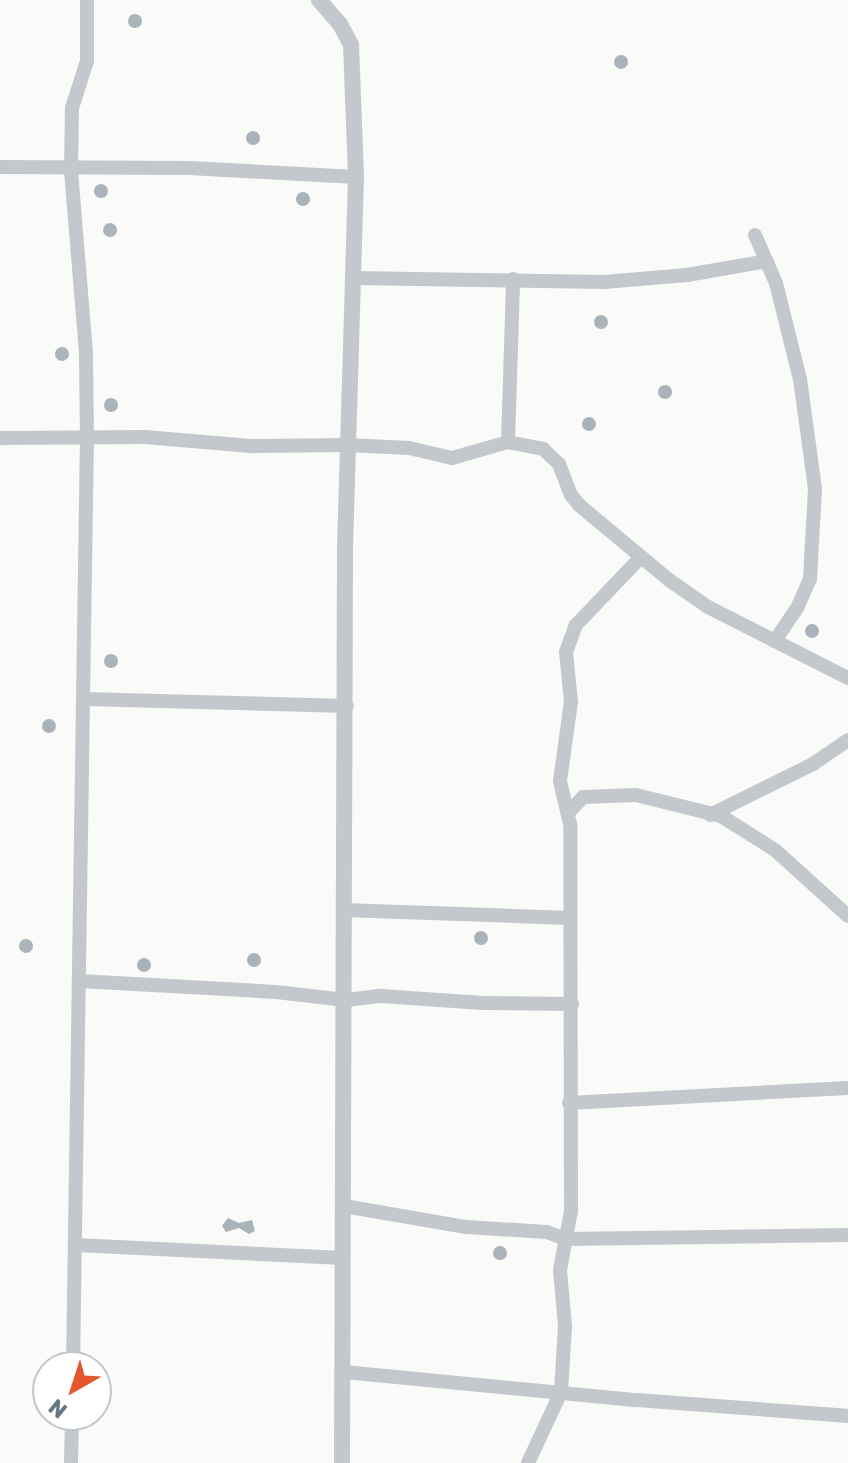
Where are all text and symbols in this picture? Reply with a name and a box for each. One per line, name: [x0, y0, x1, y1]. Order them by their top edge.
north arrow: [32, 1351, 112, 1431]
text: N: [43, 1393, 72, 1424]

